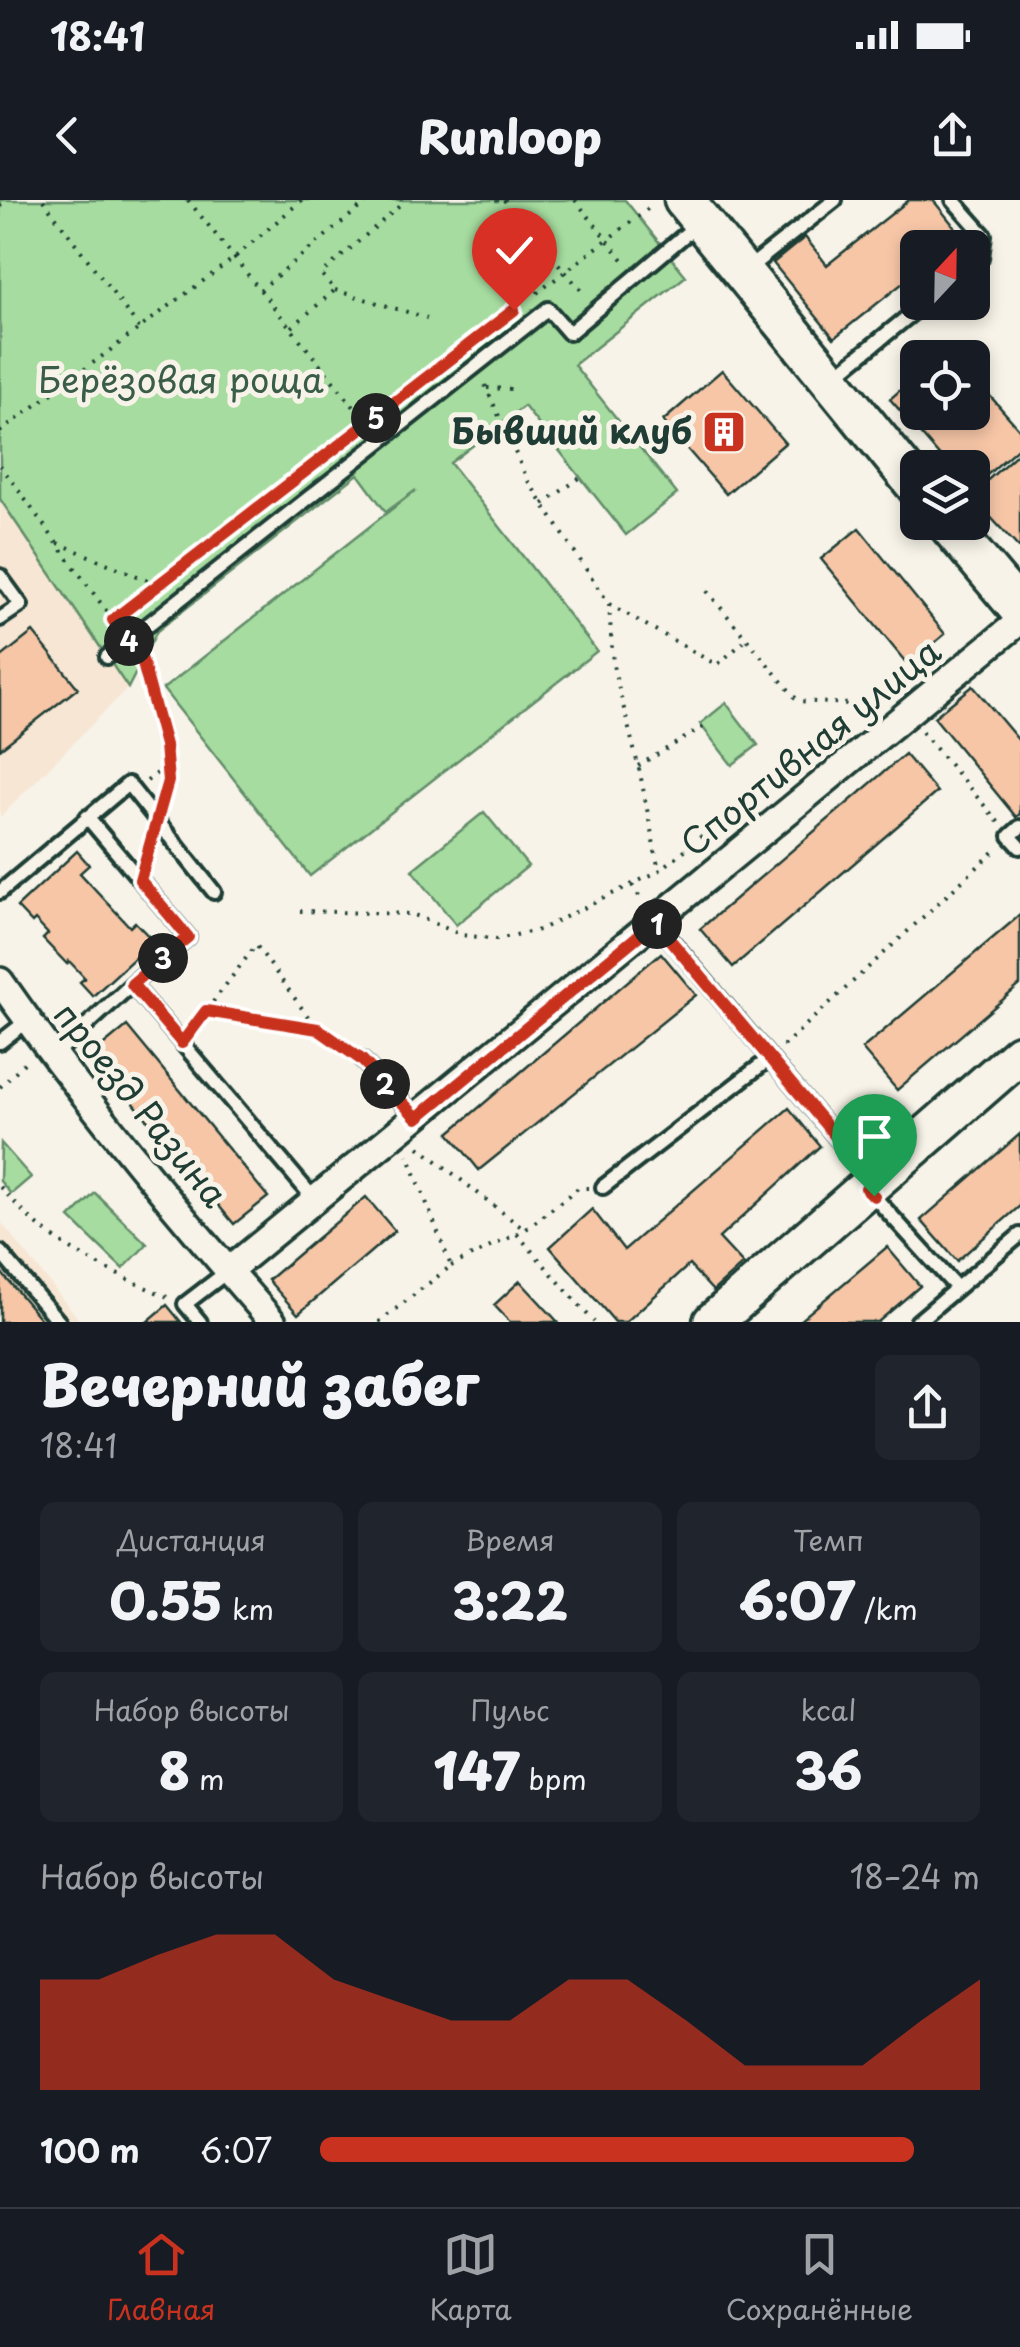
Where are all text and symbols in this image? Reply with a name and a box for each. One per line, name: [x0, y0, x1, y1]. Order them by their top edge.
text: 18:41: [50, 7, 145, 64]
text: Runloop: [418, 101, 602, 169]
icon: back: [40, 108, 95, 163]
icon: share: [925, 108, 980, 163]
pin: [472, 208, 557, 311]
icon: check: [487, 223, 542, 278]
north arrow: [900, 230, 990, 320]
map controls: [900, 230, 990, 540]
button: locate: [900, 340, 990, 430]
park label: Берёзовая роща: [38, 352, 324, 405]
pin: 5: [351, 393, 401, 443]
text: 5: [367, 396, 385, 439]
place label: Бывший клуб: [451, 403, 692, 456]
building icon: Бывший клуб: [701, 409, 747, 455]
button: layers: [900, 450, 990, 540]
pin: 4: [104, 616, 154, 666]
text: 4: [119, 619, 139, 662]
street label: Спортивная улица: [668, 624, 951, 868]
pin: 1: [632, 899, 682, 949]
text: 1: [650, 902, 664, 945]
pin: 3: [138, 933, 188, 983]
text: 3: [154, 936, 172, 979]
street label: проезд Разина: [42, 989, 242, 1218]
pin: 2: [360, 1059, 410, 1109]
text: 2: [375, 1062, 395, 1105]
pin: [832, 1094, 917, 1197]
icon: arrive: [847, 1109, 902, 1164]
text: Вечерний забег: [40, 1342, 479, 1425]
button: share: [875, 1355, 980, 1460]
text: 18:41: [40, 1421, 117, 1469]
text: Дистанция: [117, 1518, 266, 1561]
text: Время: [465, 1518, 555, 1561]
text: Темп: [793, 1518, 864, 1561]
text: 0.55: [109, 1561, 223, 1637]
text: 3:22: [452, 1561, 568, 1637]
text: 6:07: [739, 1561, 855, 1637]
text: km: [223, 1587, 274, 1630]
text: /km: [855, 1587, 918, 1630]
text: Набор высоты: [94, 1688, 290, 1731]
text: Пульс: [470, 1688, 550, 1731]
text: kcal: [800, 1688, 856, 1731]
text: 8: [159, 1731, 190, 1807]
text: 147: [433, 1731, 520, 1807]
text: 36: [794, 1731, 862, 1807]
text: m: [190, 1757, 225, 1800]
text: bpm: [520, 1757, 587, 1800]
text: Набор высоты: [40, 1852, 264, 1900]
text: 18–24 m: [850, 1852, 980, 1900]
text: 100 m: [40, 2126, 140, 2174]
text: 6:07: [200, 2126, 272, 2174]
tab: Главная: [107, 2227, 215, 2330]
tab: Карта: [430, 2227, 512, 2330]
tab: Сохранённые: [726, 2227, 913, 2330]

